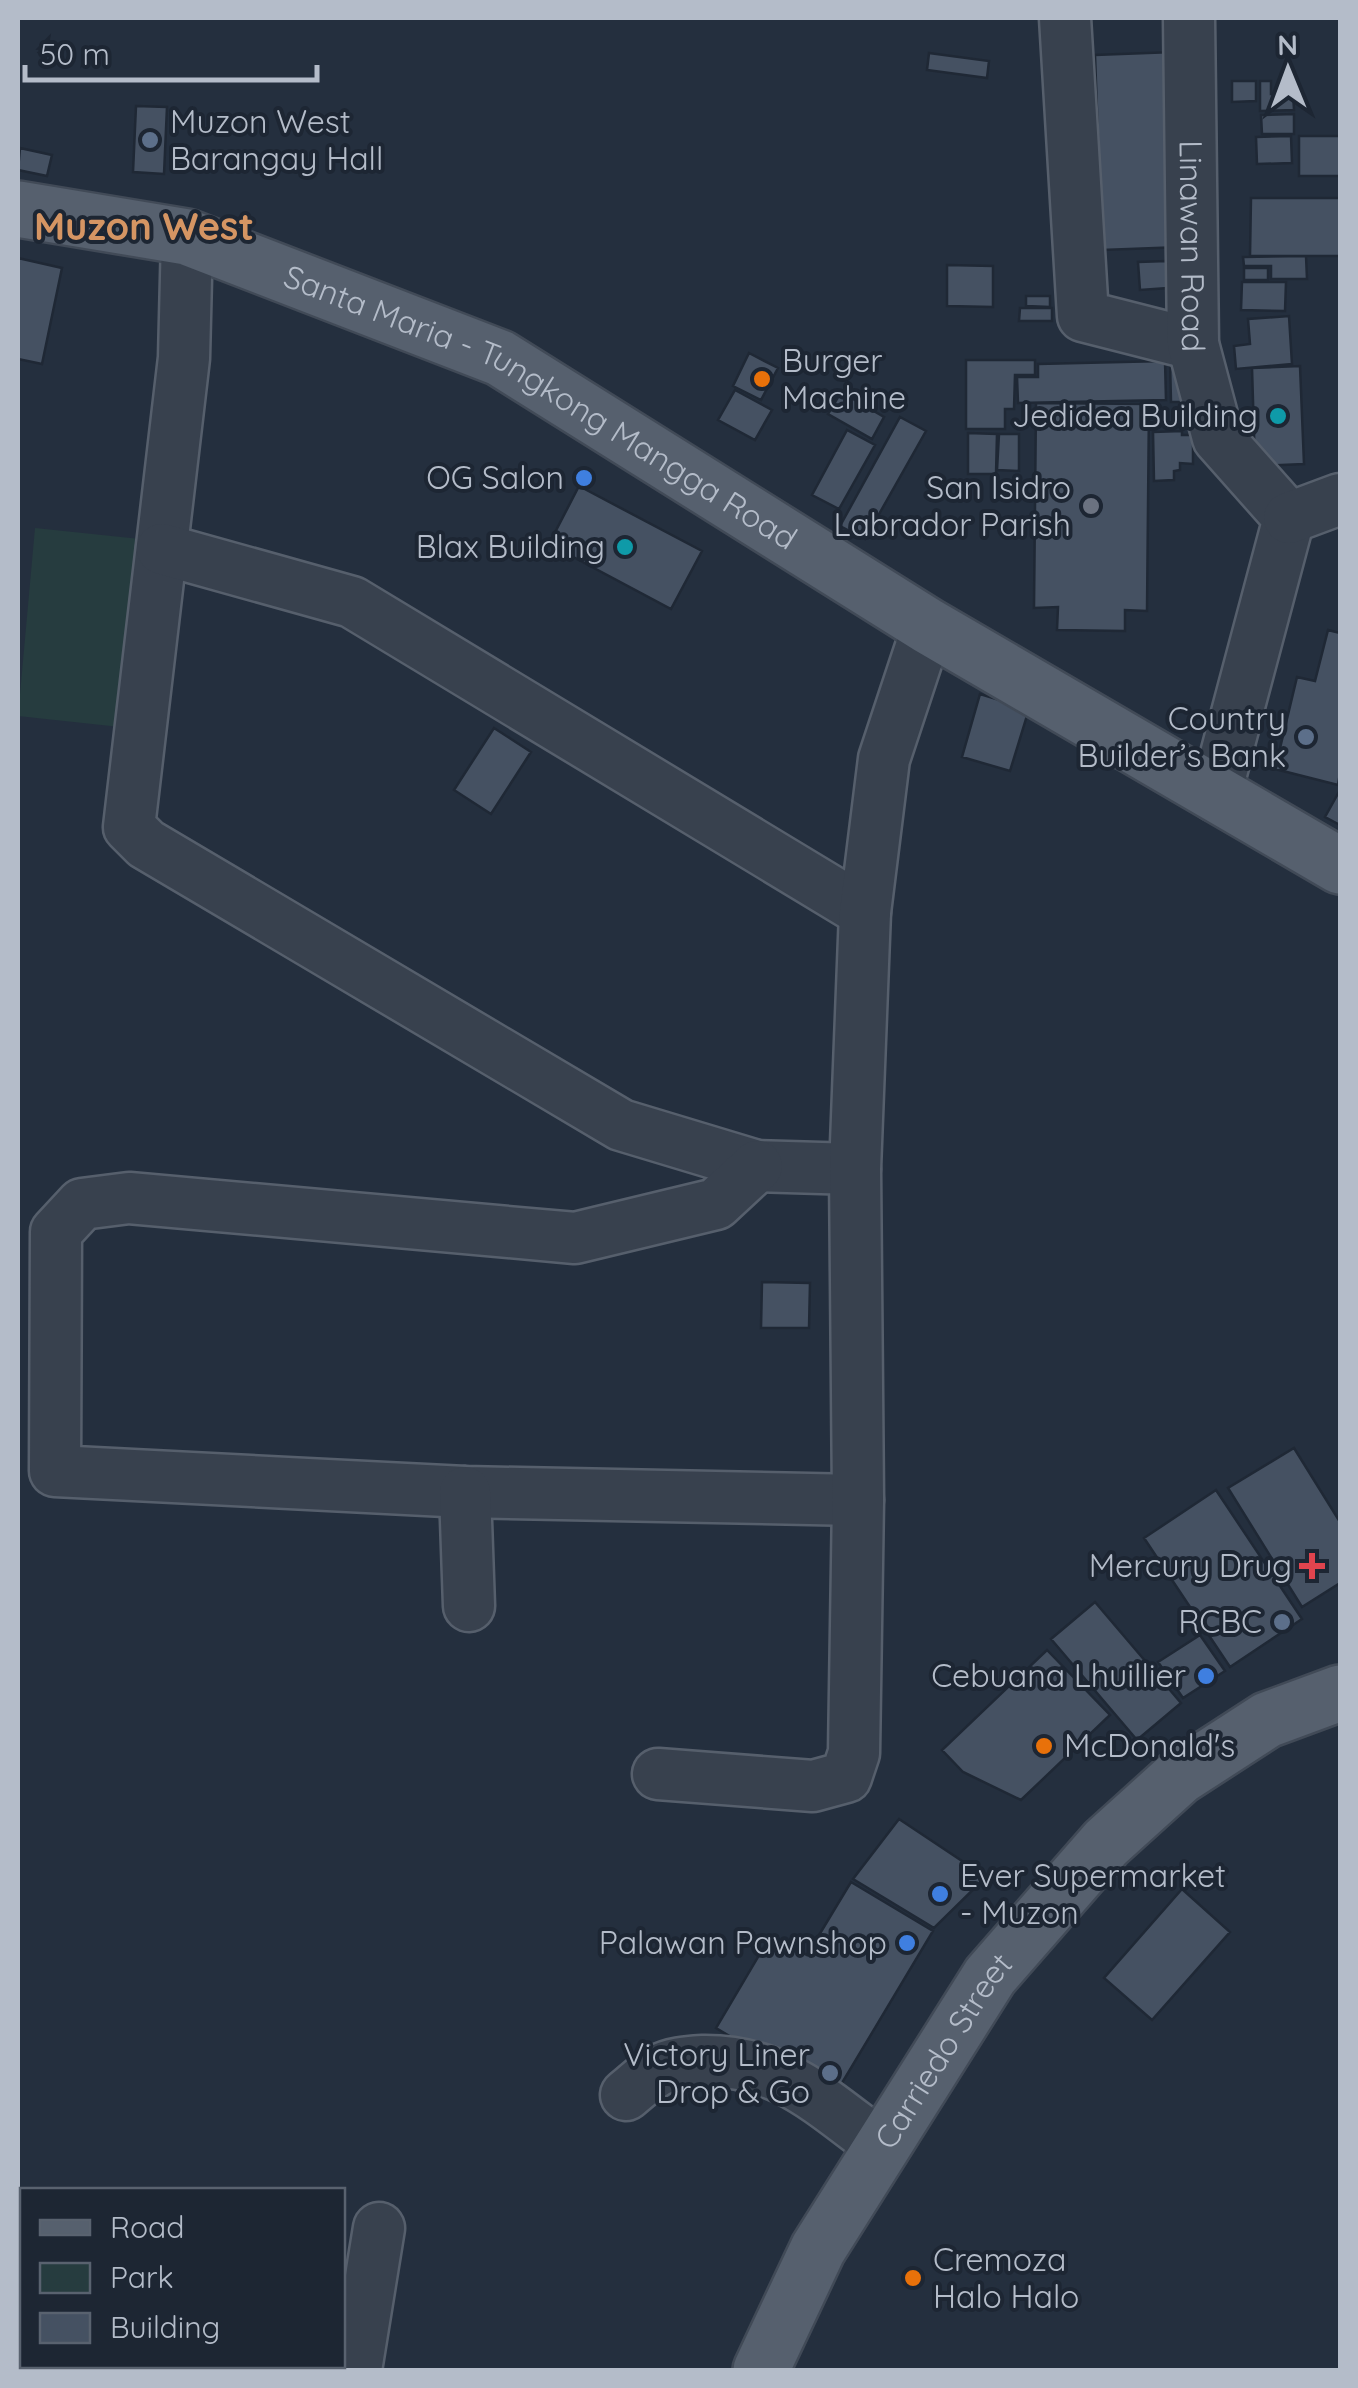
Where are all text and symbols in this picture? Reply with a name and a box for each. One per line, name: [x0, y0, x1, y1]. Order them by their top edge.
scale bar: [25, 20, 318, 82]
north arrow: [1238, 20, 1338, 120]
text: N: [1277, 27, 1298, 62]
text: 50 m: [40, 35, 110, 73]
place label: Muzon West Barangay Hall: [170, 101, 383, 178]
marker: Muzon West Barangay Hall: [139, 129, 161, 151]
street label: Linawan Road: [1171, 140, 1214, 352]
district label: Muzon West: [34, 202, 254, 250]
street label: Santa Maria - Tungkong Mangga Road: [279, 255, 805, 558]
place label: Burger Machine: [782, 340, 906, 417]
marker: Burger Machine: [751, 368, 773, 390]
place label: Jedidea Building: [1012, 395, 1258, 435]
marker: Jedidea Building: [1267, 405, 1289, 427]
place label: OG Salon: [426, 457, 564, 497]
marker: OG Salon: [573, 467, 595, 489]
place label: San Isidro Labrador Parish: [833, 467, 1071, 544]
marker: San Isidro Labrador Parish: [1080, 495, 1102, 517]
place label: Blax Building: [416, 526, 605, 566]
marker: Blax Building: [614, 536, 636, 558]
place label: Country Builder’s Bank: [1077, 698, 1286, 775]
marker: Country Builder’s Bank: [1295, 726, 1317, 748]
place label: Mercury Drug: [1089, 1545, 1292, 1585]
marker: Mercury Drug: [1301, 1555, 1323, 1577]
place label: RCBC: [1178, 1601, 1262, 1641]
marker: RCBC: [1271, 1611, 1293, 1633]
place label: Cebuana Lhuillier: [931, 1655, 1186, 1695]
marker: Cebuana Lhuillier: [1195, 1665, 1217, 1687]
place label: McDonald's: [1064, 1725, 1235, 1765]
marker: McDonald's: [1033, 1735, 1055, 1757]
place label: Ever Supermarket - Muzon: [960, 1855, 1226, 1932]
marker: Ever Supermarket - Muzon: [929, 1883, 951, 1905]
place label: Palawan Pawnshop: [599, 1922, 887, 1962]
marker: Palawan Pawnshop: [896, 1932, 918, 1954]
street label: Carriedo Street: [865, 1944, 1020, 2156]
place label: Victory Liner Drop & Go: [623, 2034, 810, 2111]
marker: Victory Liner Drop & Go: [819, 2062, 841, 2084]
legend: [20, 2188, 345, 2368]
text: Road: [110, 2208, 184, 2246]
place label: Cremoza Halo Halo: [933, 2239, 1079, 2316]
text: Park: [110, 2258, 174, 2296]
marker: Cremoza Halo Halo: [902, 2267, 924, 2289]
text: Building: [110, 2308, 220, 2346]

